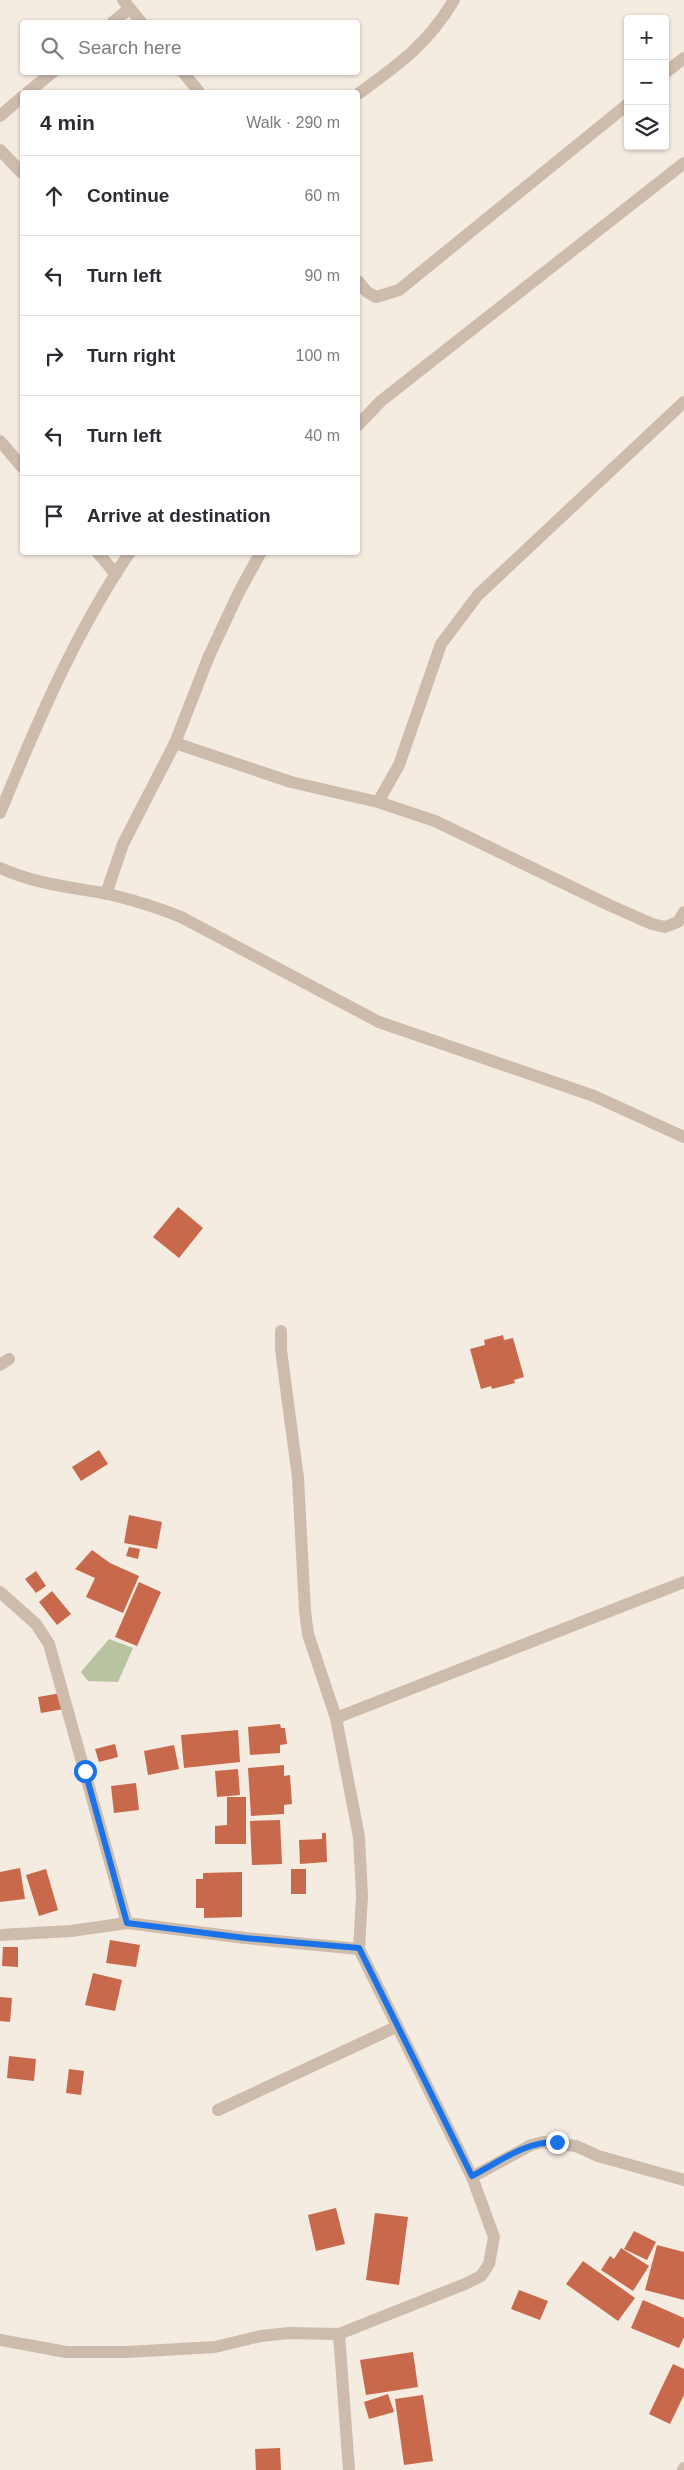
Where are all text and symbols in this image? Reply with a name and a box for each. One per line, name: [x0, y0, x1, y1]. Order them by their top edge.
map controls: [624, 15, 669, 150]
button: +: [624, 15, 669, 60]
search box: [20, 20, 360, 75]
icon: search: [38, 34, 66, 62]
text: Search here: [78, 37, 182, 58]
button: −: [624, 60, 669, 105]
button: layers: [624, 105, 669, 150]
text: 4 min: [40, 111, 95, 134]
text: Walk · 290 m: [246, 114, 340, 131]
icon: ahead: [40, 182, 68, 210]
text: Continue: [87, 185, 169, 206]
text: 60 m: [304, 187, 340, 204]
icon: left: [40, 262, 68, 290]
text: Turn left: [87, 265, 162, 286]
text: 90 m: [304, 267, 340, 284]
icon: right: [40, 342, 68, 370]
text: Turn right: [87, 345, 175, 366]
text: 100 m: [296, 347, 340, 364]
icon: left: [40, 422, 68, 450]
text: Turn left: [87, 425, 162, 446]
text: 40 m: [304, 427, 340, 444]
icon: arrive: [40, 502, 68, 530]
text: Arrive at destination: [87, 505, 271, 526]
route start: [74, 1760, 97, 1783]
route end: [546, 2131, 569, 2154]

